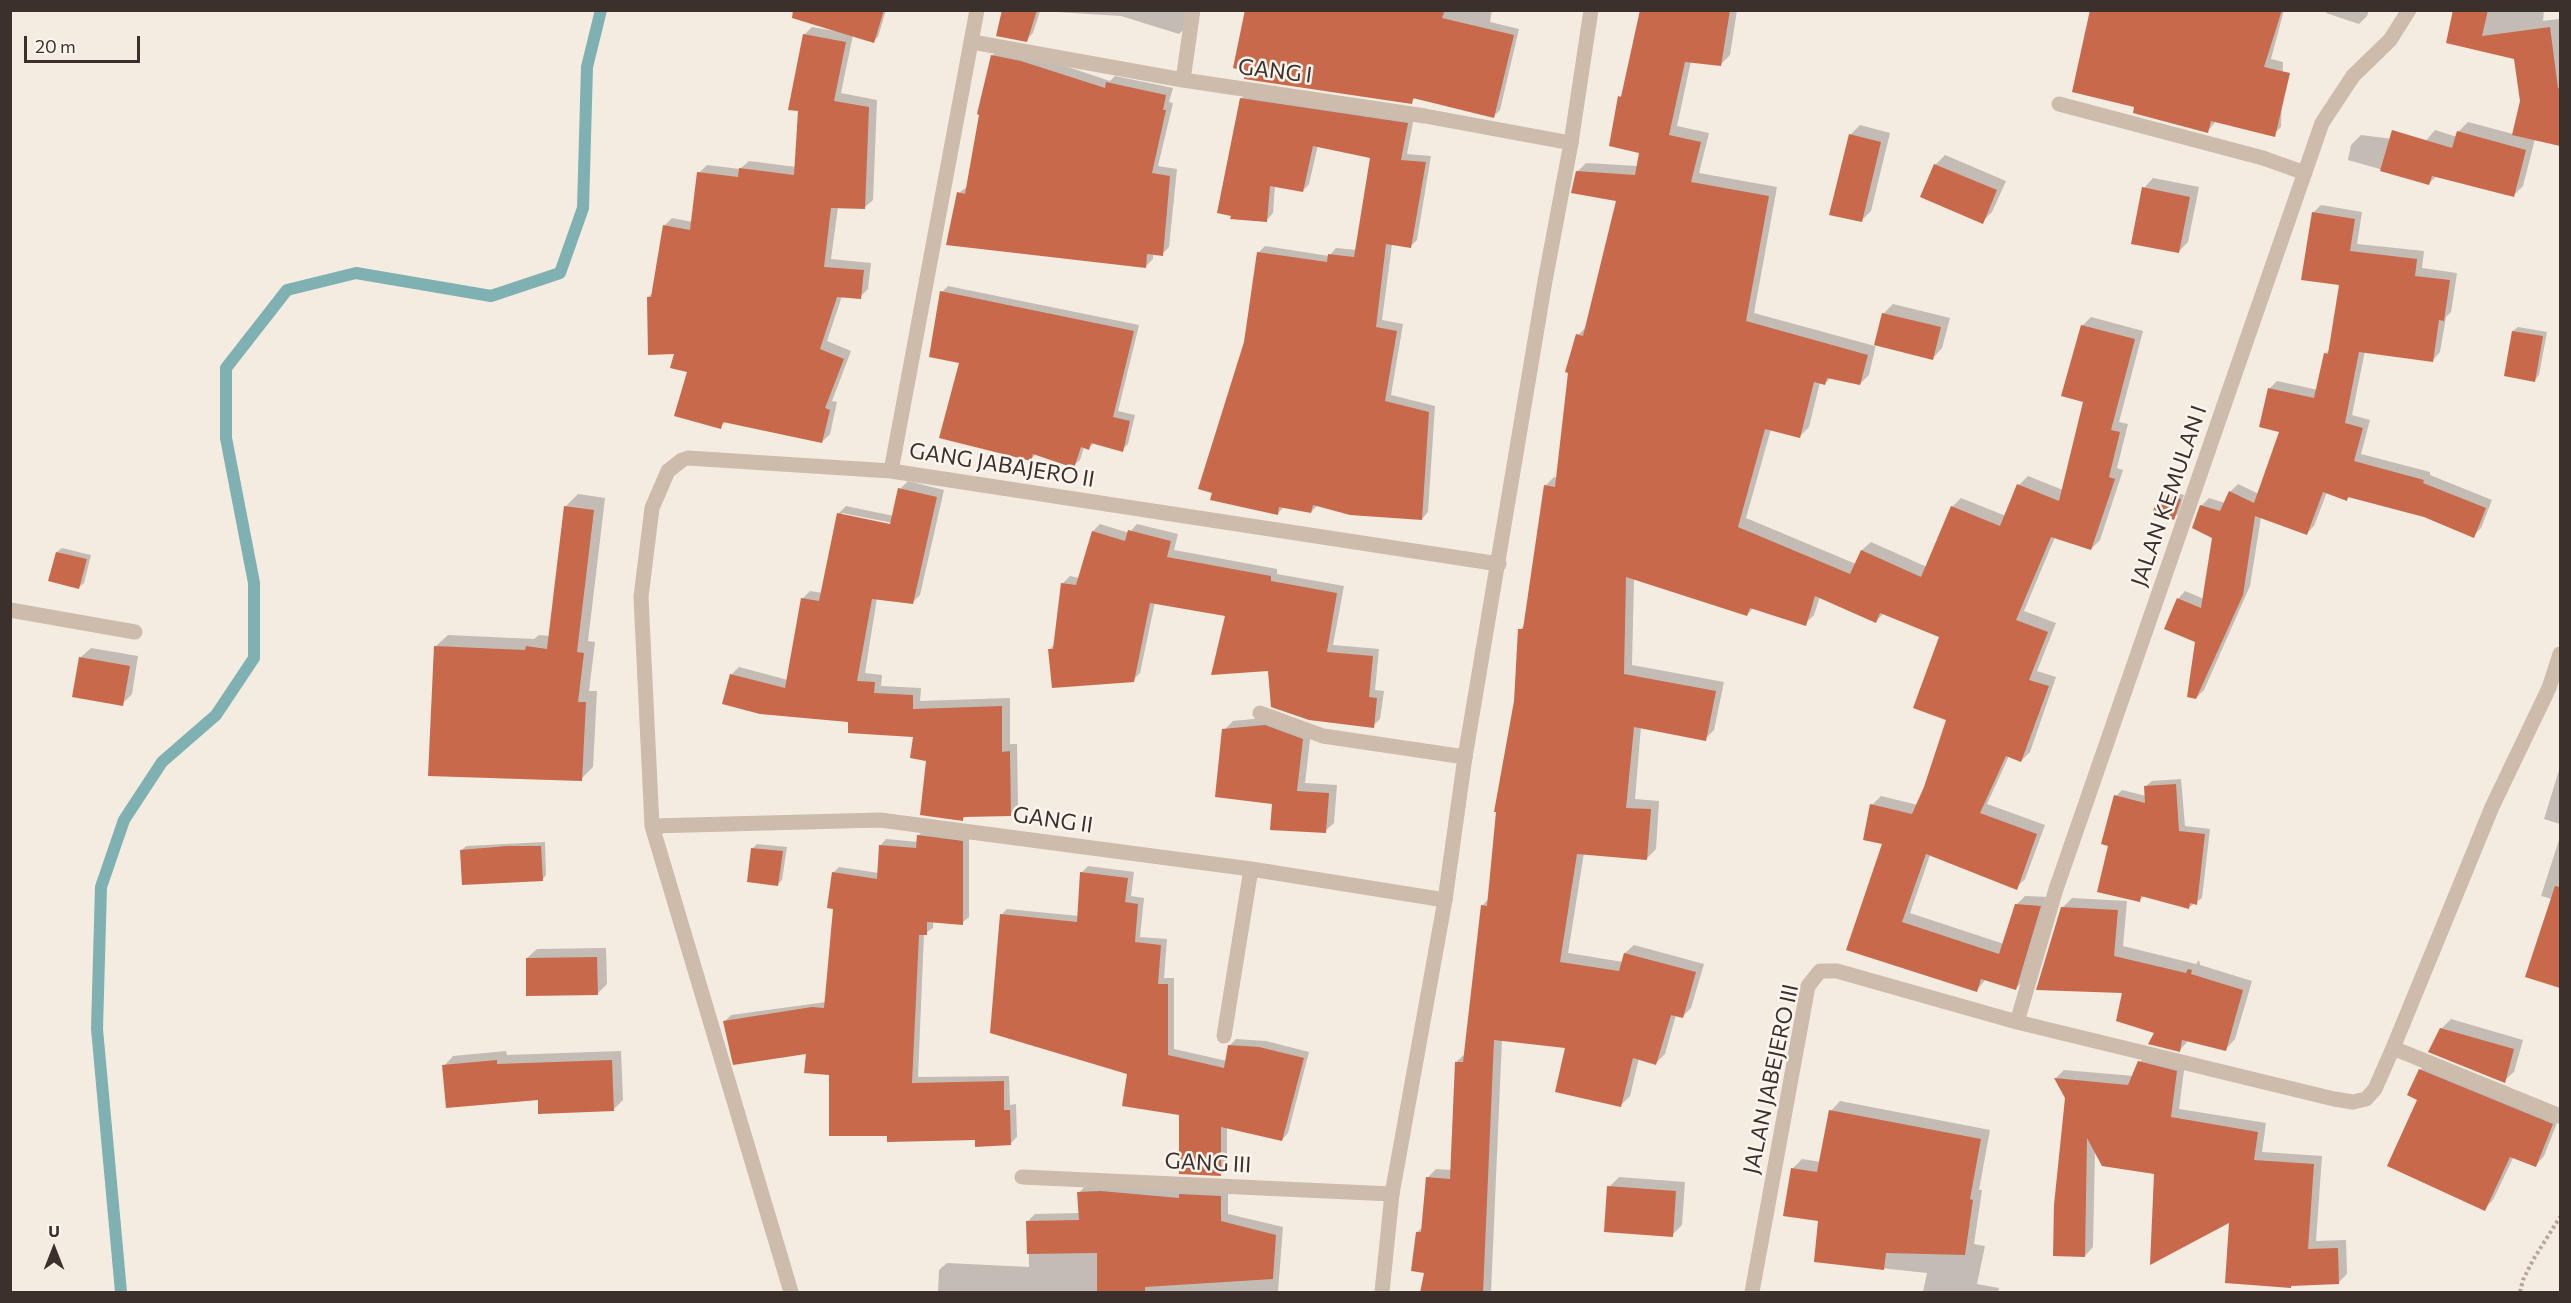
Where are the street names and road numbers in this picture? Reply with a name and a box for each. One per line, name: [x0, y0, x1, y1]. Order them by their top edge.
street label: GANG I: [1236, 53, 1314, 89]
street label: JALAN KEMULAN I: [2126, 402, 2212, 590]
street label: GANG JABAJERO II: [907, 437, 1097, 493]
street label: GANG II: [1011, 801, 1095, 839]
street label: JALAN JABEJERO III: [1738, 982, 1804, 1176]
street label: GANG III: [1164, 1148, 1252, 1178]

